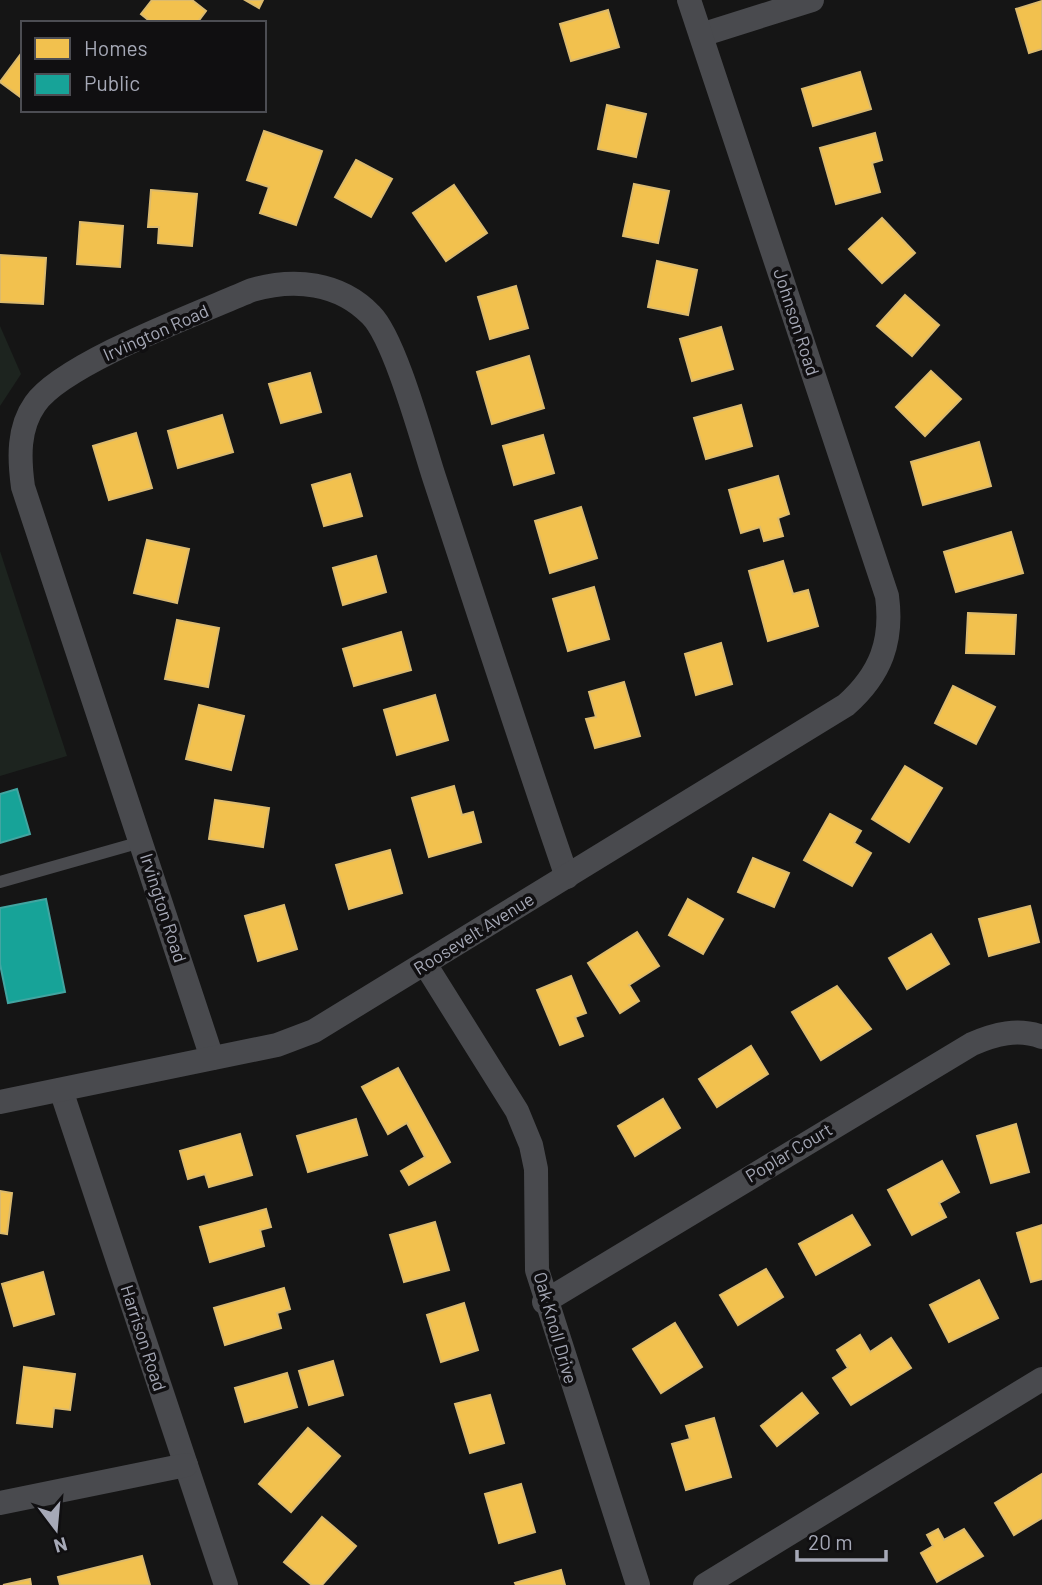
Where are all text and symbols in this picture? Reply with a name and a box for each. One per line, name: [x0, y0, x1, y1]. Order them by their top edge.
legend: [21, 21, 266, 112]
text: Homes: [84, 35, 148, 60]
text: Public: [84, 70, 140, 95]
street label: Johnson Road: [769, 265, 825, 378]
street label: Irvington Road: [99, 299, 212, 365]
street label: Irvington Road: [136, 850, 192, 965]
street label: Roosevelt Avenue: [409, 887, 538, 979]
street label: Poplar Court: [741, 1118, 836, 1187]
street label: Oak Knoll Drive: [530, 1269, 582, 1386]
street label: Harrison Road: [116, 1282, 171, 1394]
north arrow: [21, 1494, 91, 1564]
scale bar: [797, 1518, 886, 1562]
text: 20 m: [808, 1529, 853, 1554]
text: N: [52, 1533, 70, 1559]

